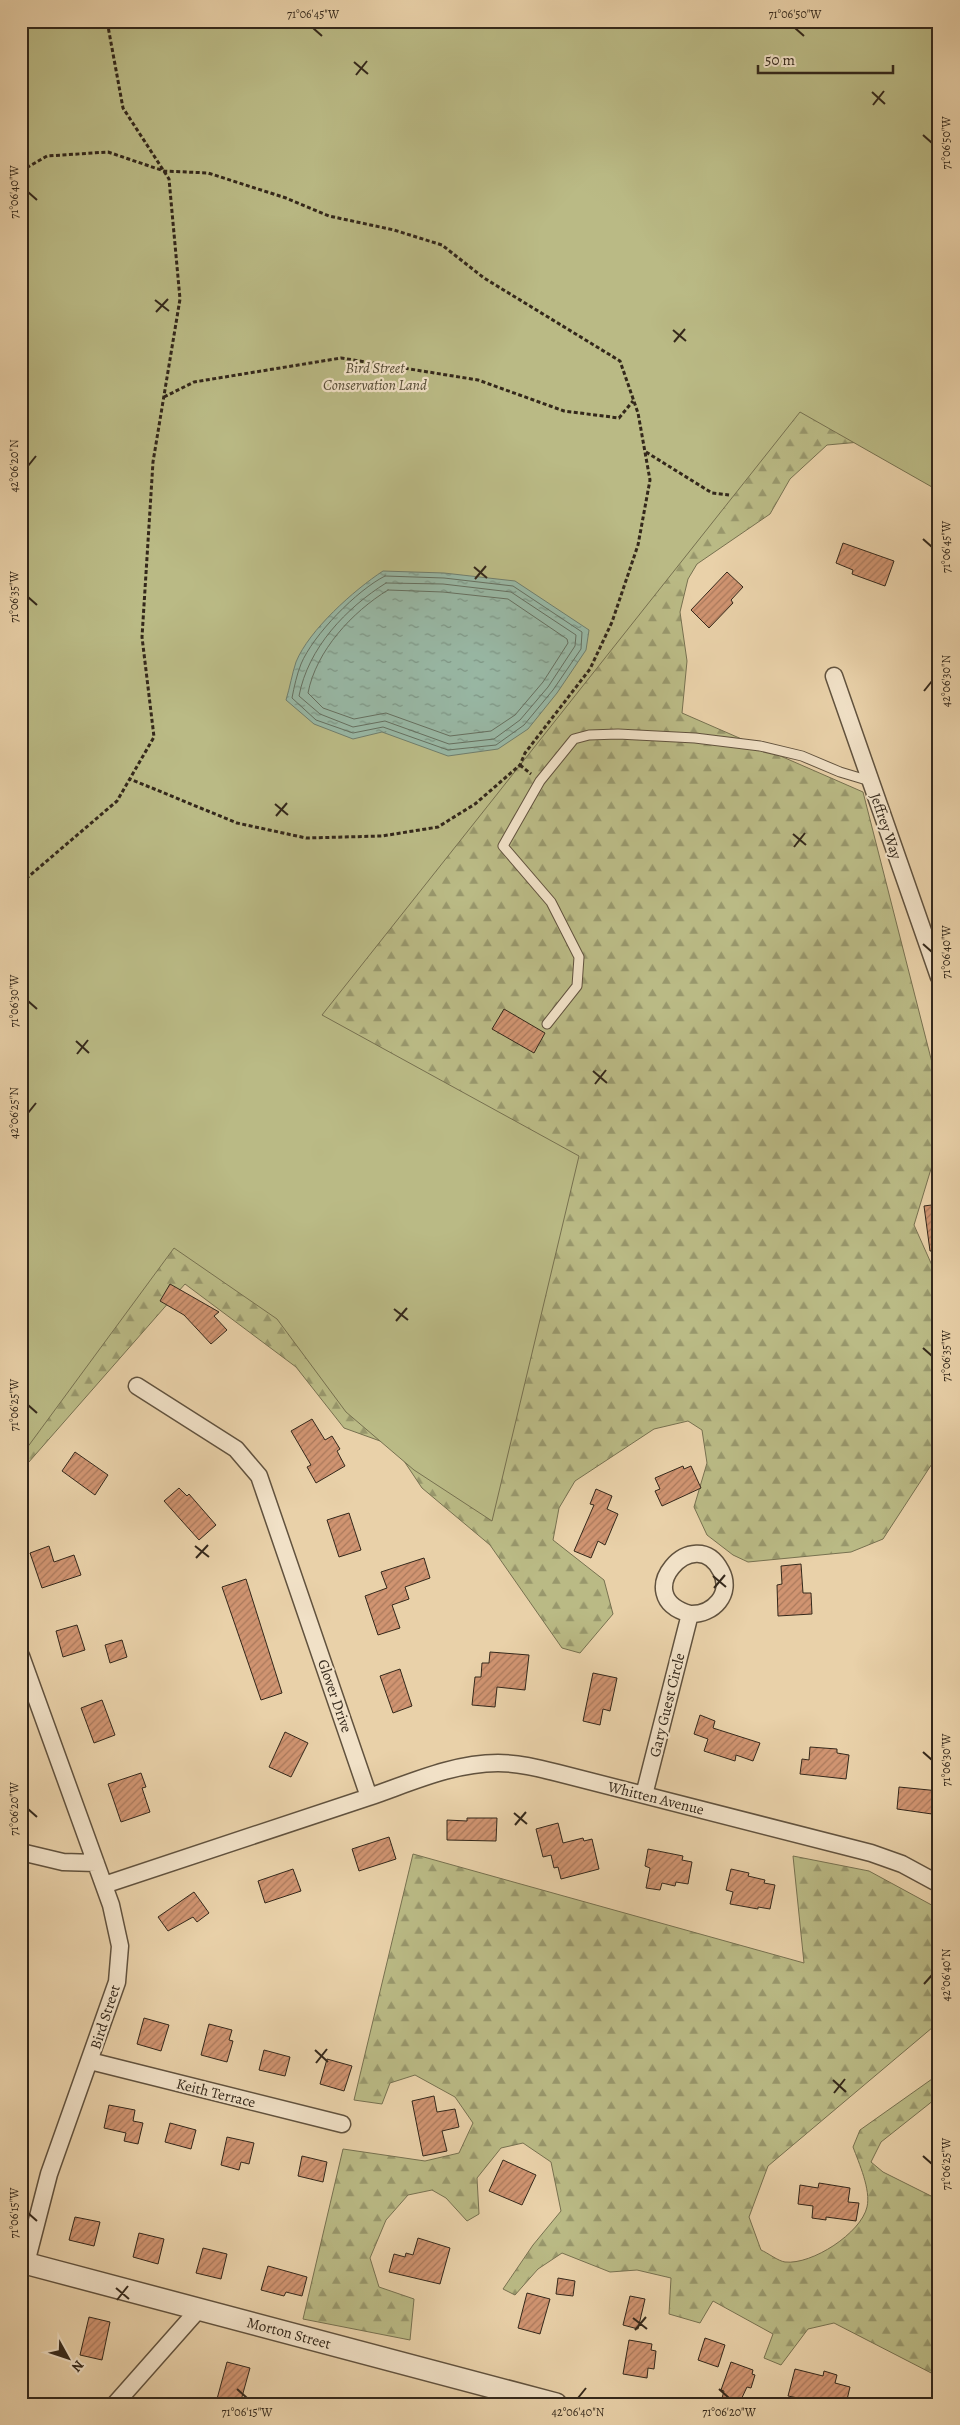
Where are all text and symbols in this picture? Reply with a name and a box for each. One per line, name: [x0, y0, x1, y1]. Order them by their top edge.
text: 71°06'45"W: [287, 6, 340, 22]
text: 71°06'50"W: [768, 6, 822, 22]
scale bar: [758, 42, 892, 74]
text: 50 m: [765, 50, 795, 70]
text: 71°06'50"W: [938, 116, 954, 170]
text: 71°06'40"W: [6, 164, 22, 219]
park label: Bird Street Conservation Land: [323, 358, 427, 395]
text: 42°06'20"N: [6, 439, 22, 493]
text: 71°06'45"W: [938, 520, 954, 573]
text: 71°06'35"W: [6, 570, 22, 623]
text: 42°06'30"N: [938, 654, 954, 707]
street label: Jeffrey Way: [865, 790, 907, 862]
text: 71°06'40"W: [938, 924, 954, 979]
text: 71°06'30"W: [6, 974, 22, 1027]
text: 42°06'25"N: [6, 1087, 22, 1139]
text: 71°06'35"W: [938, 1329, 954, 1382]
text: 71°06'25"W: [6, 1378, 22, 1431]
street label: Gary Guest Circle: [644, 1651, 690, 1759]
street label: Glover Drive: [313, 1657, 357, 1736]
text: 71°06'30"W: [938, 1733, 954, 1786]
street label: Whitten Avenue: [605, 1776, 706, 1820]
text: 71°06'20"W: [6, 1781, 22, 1836]
text: 42°06'40"N: [938, 1948, 954, 2001]
street label: Bird Street: [85, 1982, 125, 2052]
street label: Keith Terrace: [174, 2073, 258, 2113]
text: 71°06'25"W: [938, 2137, 954, 2190]
text: 71°06'15"W: [6, 2187, 22, 2238]
street label: Morton Street: [245, 2312, 333, 2354]
north arrow: [42, 2332, 92, 2382]
text: N: [67, 2356, 88, 2376]
text: 71°06'15"W: [222, 2404, 273, 2420]
text: 42°06'40"N: [552, 2404, 605, 2420]
text: 71°06'20"W: [702, 2404, 757, 2420]

